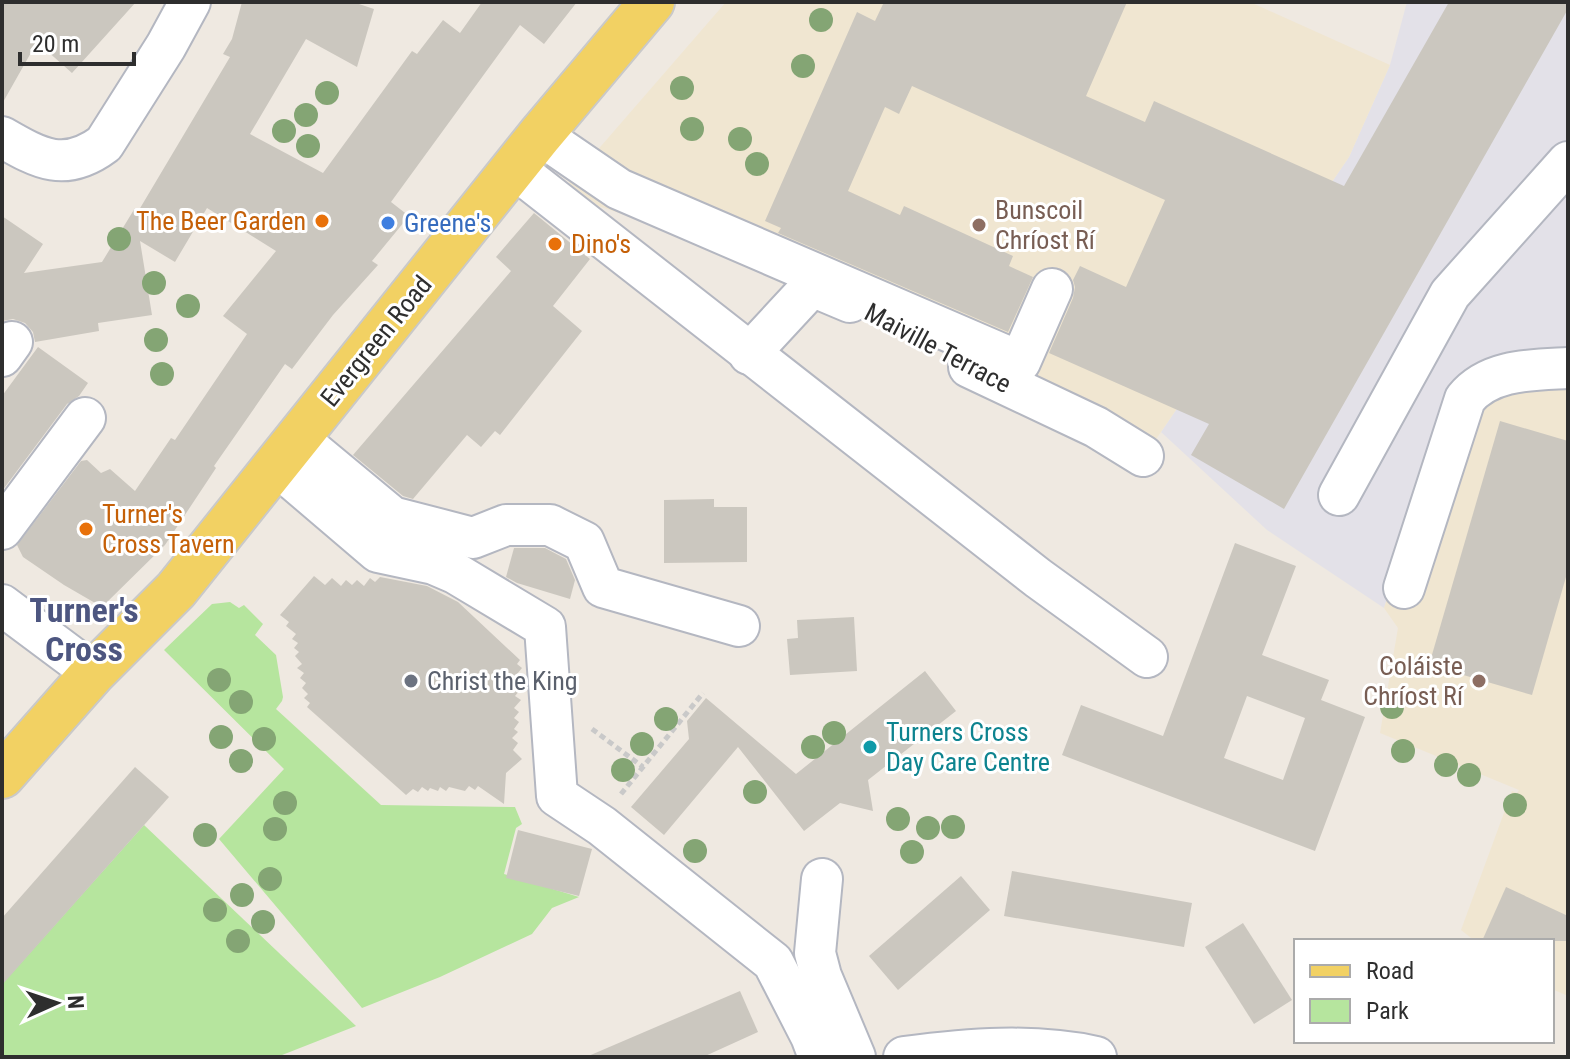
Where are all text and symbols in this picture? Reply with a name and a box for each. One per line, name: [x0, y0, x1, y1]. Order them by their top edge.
scale bar: [20, 16, 134, 66]
text: 20 m: [32, 30, 79, 58]
place label: Bunscoil Chríost Rí: [995, 195, 1097, 255]
place label: The Beer Garden: [136, 206, 306, 236]
place label: Greene's: [404, 208, 491, 238]
marker: The Beer Garden: [313, 212, 331, 230]
marker: Greene's: [379, 214, 397, 232]
marker: Bunscoil Chríost Rí: [970, 216, 988, 234]
place label: Dino's: [571, 229, 631, 259]
marker: Dino's: [546, 235, 564, 253]
street label: Evergreen Road: [314, 270, 438, 412]
street label: Maiville Terrace: [860, 297, 1016, 399]
place label: Turner's Cross Tavern: [102, 499, 235, 559]
marker: Turner's Cross Tavern: [77, 520, 95, 538]
district label: Turner's Cross: [29, 590, 139, 669]
place label: Coláiste Chríost Rí: [1363, 651, 1465, 711]
place label: Christ the King: [427, 666, 578, 696]
marker: Christ the King: [402, 672, 420, 690]
marker: Coláiste Chríost Rí: [1470, 672, 1488, 690]
place label: Turners Cross Day Care Centre: [886, 717, 1050, 777]
marker: Turners Cross Day Care Centre: [861, 738, 879, 756]
legend: [1294, 939, 1554, 1043]
text: Road: [1366, 957, 1414, 985]
north arrow: [16, 963, 96, 1043]
text: N: [63, 995, 88, 1009]
text: Park: [1366, 997, 1409, 1025]

